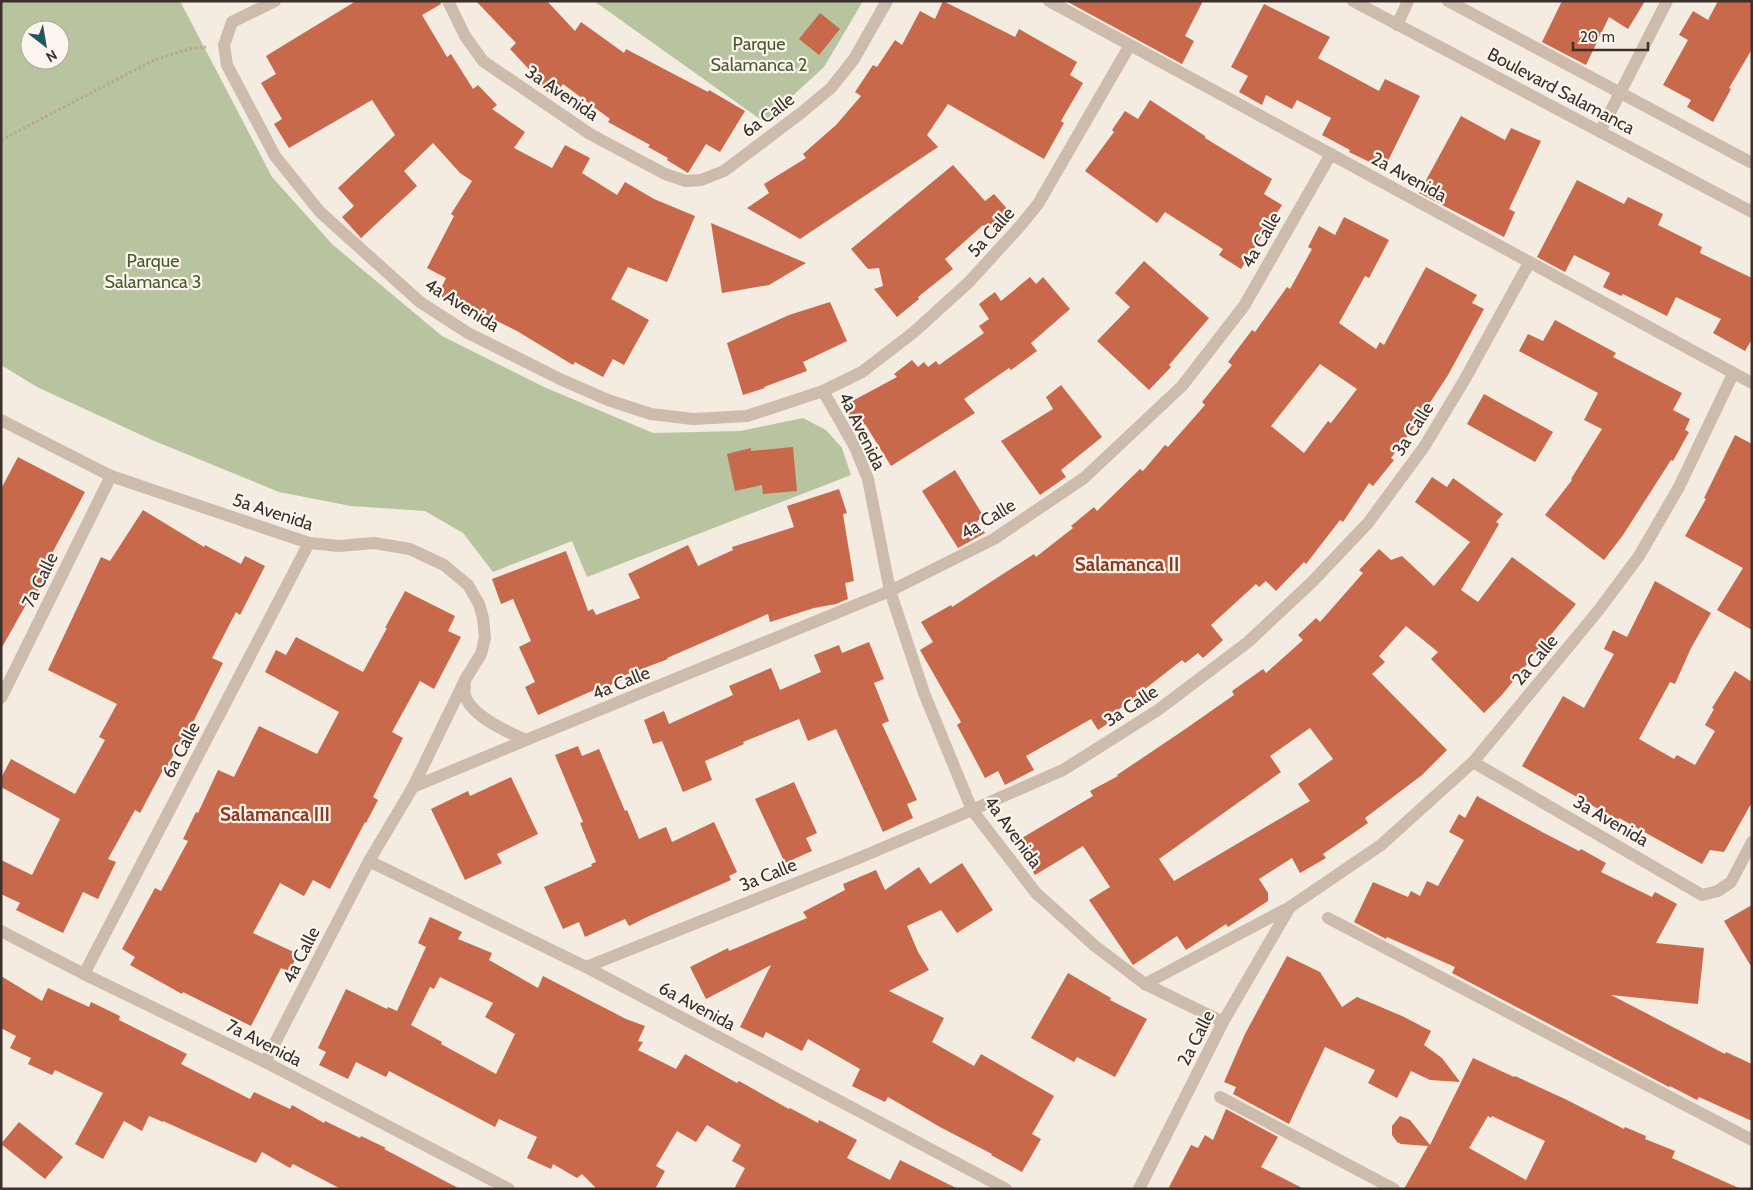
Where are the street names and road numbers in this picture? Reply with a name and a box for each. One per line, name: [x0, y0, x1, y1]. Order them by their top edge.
street label: Boulevard Salamanca: [1484, 43, 1639, 139]
street label: 3a Avenida: [521, 61, 603, 126]
street label: 6a Calle: [737, 88, 799, 142]
street label: 2a Avenida: [1367, 147, 1451, 207]
street label: 5a Calle: [963, 202, 1019, 262]
street label: 4a Calle: [1236, 208, 1286, 272]
street label: 4a Avenida: [421, 273, 504, 337]
street label: 4a Avenida: [834, 388, 890, 474]
street label: 3a Calle: [1387, 398, 1439, 460]
street label: 5a Avenida: [230, 489, 316, 535]
street label: 4a Calle: [956, 494, 1020, 544]
street label: 7a Calle: [17, 549, 63, 611]
street label: 2a Calle: [1507, 630, 1563, 690]
street label: 4a Calle: [589, 661, 653, 705]
street label: 3a Calle: [1100, 680, 1162, 732]
street label: 6a Calle: [157, 718, 205, 782]
street label: 3a Avenida: [1569, 791, 1653, 852]
street label: 4a Avenida: [979, 792, 1047, 873]
street label: 3a Calle: [736, 854, 800, 896]
street label: 4a Calle: [277, 923, 325, 987]
street label: 6a Avenida: [655, 977, 739, 1036]
street label: 2a Calle: [1173, 1007, 1219, 1069]
street label: 7a Avenida: [222, 1015, 306, 1072]

